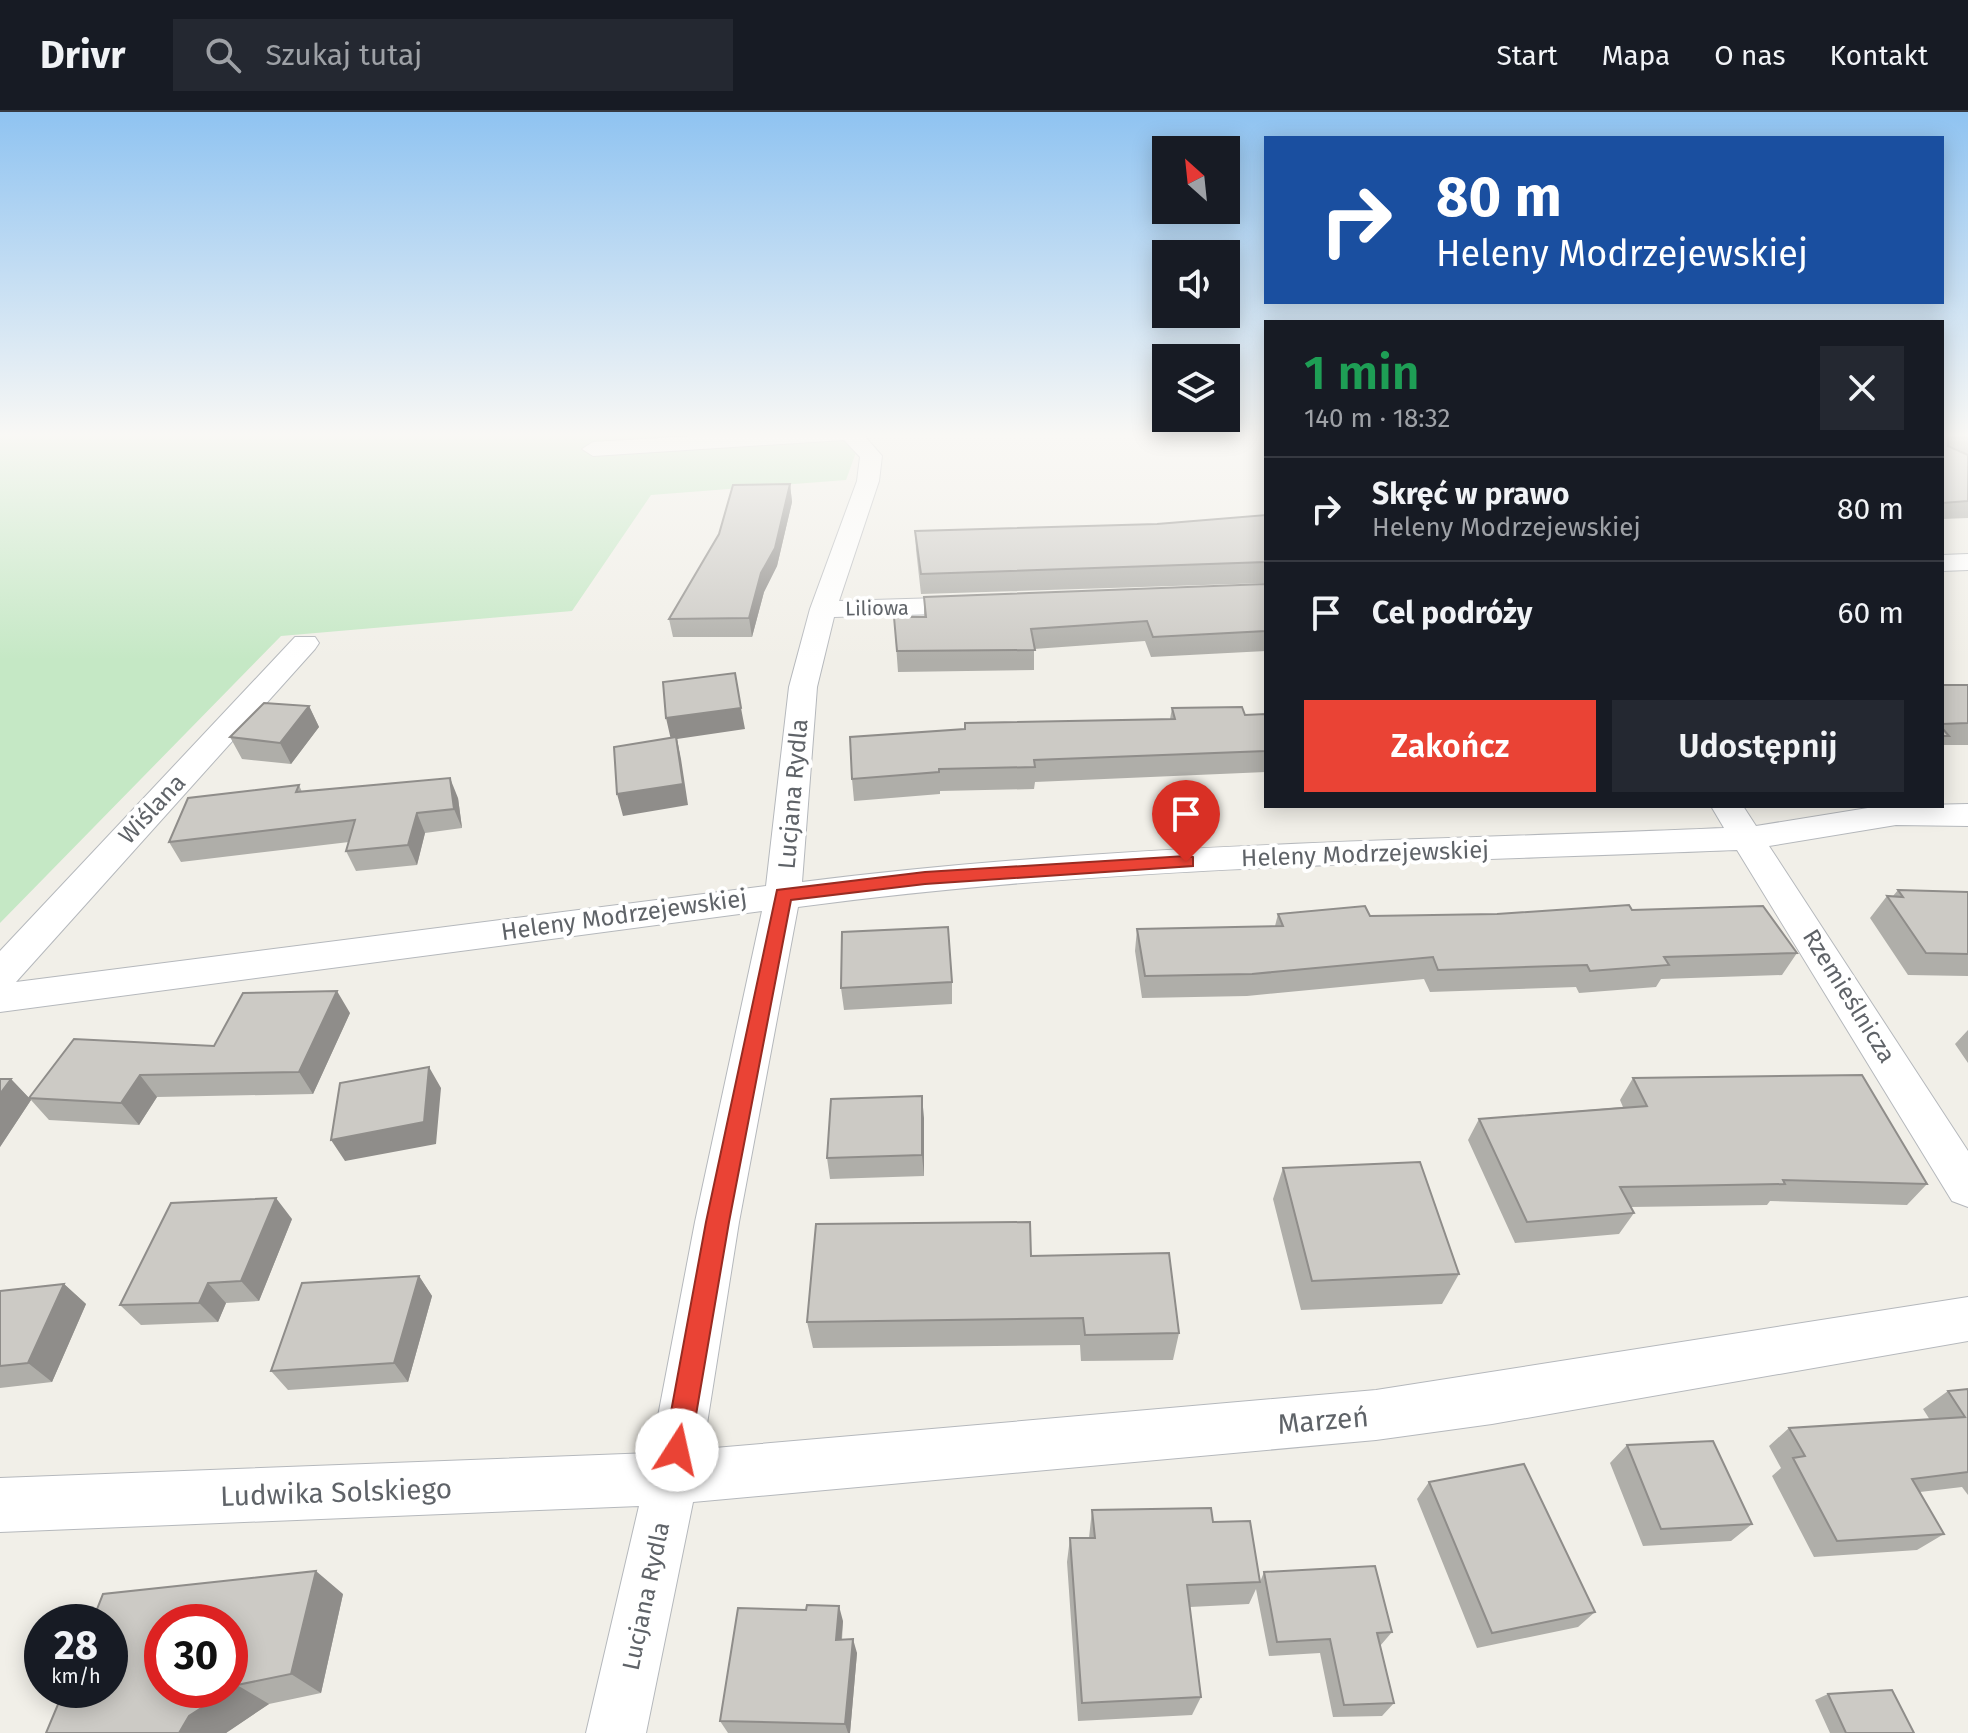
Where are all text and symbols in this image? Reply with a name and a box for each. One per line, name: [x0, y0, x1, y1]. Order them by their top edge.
search box: [173, 19, 733, 91]
text: Drivr: [40, 32, 125, 78]
icon: search: [201, 33, 245, 77]
text: Szukaj tutaj: [265, 37, 422, 73]
text: Start: [1496, 39, 1558, 72]
text: Mapa: [1602, 39, 1670, 72]
text: O nas: [1714, 39, 1786, 72]
text: Kontakt: [1830, 39, 1928, 72]
north arrow: [1152, 136, 1240, 224]
map controls: [1152, 136, 1240, 432]
text: 80 m: [1436, 164, 1562, 231]
icon: right: [1304, 168, 1408, 272]
text: Heleny Modrzejewskiej: [1436, 232, 1808, 276]
button: sound: [1152, 240, 1240, 328]
button: layers: [1152, 344, 1240, 432]
text: 1 min: [1304, 344, 1420, 402]
button: close: [1820, 346, 1904, 430]
text: 140 m · 18:32: [1304, 403, 1450, 434]
text: Skręć w prawo: [1372, 476, 1570, 512]
icon: right: [1304, 487, 1348, 531]
text: 80 m: [1837, 491, 1904, 527]
text: Heleny Modrzejewskiej: [1372, 512, 1641, 543]
icon: arrive: [1304, 591, 1348, 635]
street label: Liliowa: [845, 595, 909, 621]
text: Cel podróży: [1372, 595, 1532, 631]
text: 60 m: [1838, 595, 1904, 631]
button: Zakończ: [1304, 700, 1596, 792]
button: Udostępnij: [1612, 700, 1904, 792]
street label: Lucjana Rydla: [772, 718, 814, 870]
street label: Wiślana: [113, 768, 191, 850]
pin: [1152, 780, 1220, 862]
icon: arrive: [1164, 792, 1208, 836]
street label: Heleny Modrzejewskiej: [1241, 836, 1489, 872]
street label: Heleny Modrzejewskiej: [499, 884, 749, 946]
street label: Rzemieślnicza: [1797, 924, 1901, 1068]
street label: Marzeń: [1276, 1400, 1370, 1441]
position arrow: [635, 1408, 719, 1492]
street label: Ludwika Solskiego: [220, 1472, 452, 1513]
street label: Lucjana Rydla: [617, 1519, 675, 1673]
speed limit sign: 30: [144, 1604, 248, 1708]
text: 28: [54, 1622, 98, 1670]
text: km/h: [51, 1664, 101, 1688]

